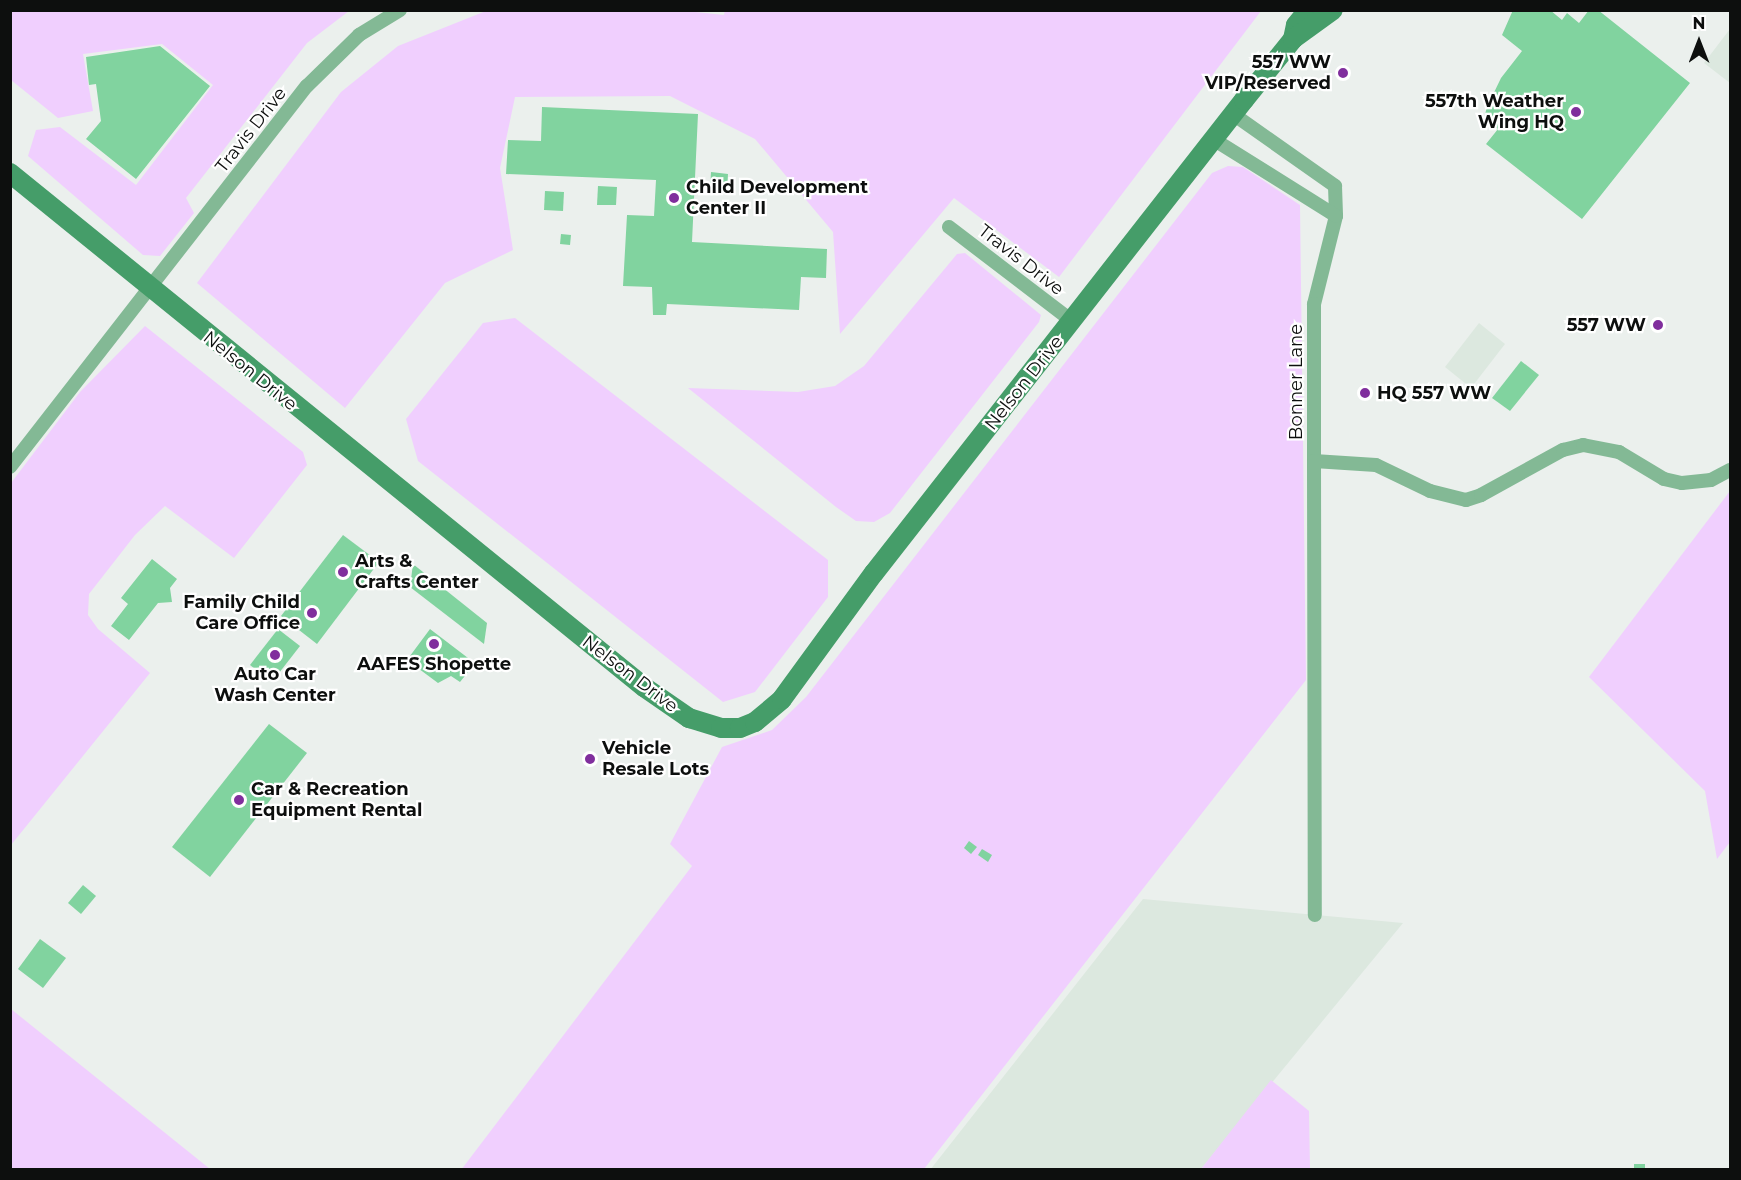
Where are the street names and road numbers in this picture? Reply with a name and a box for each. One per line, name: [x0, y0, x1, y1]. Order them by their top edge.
street label: Travis Drive: [211, 83, 291, 177]
street label: Travis Drive: [974, 220, 1068, 300]
street label: Bonner Lane: [1285, 324, 1307, 440]
street label: Nelson Drive: [199, 327, 301, 415]
street label: Nelson Drive: [980, 331, 1068, 435]
street label: Nelson Drive: [578, 631, 682, 717]

